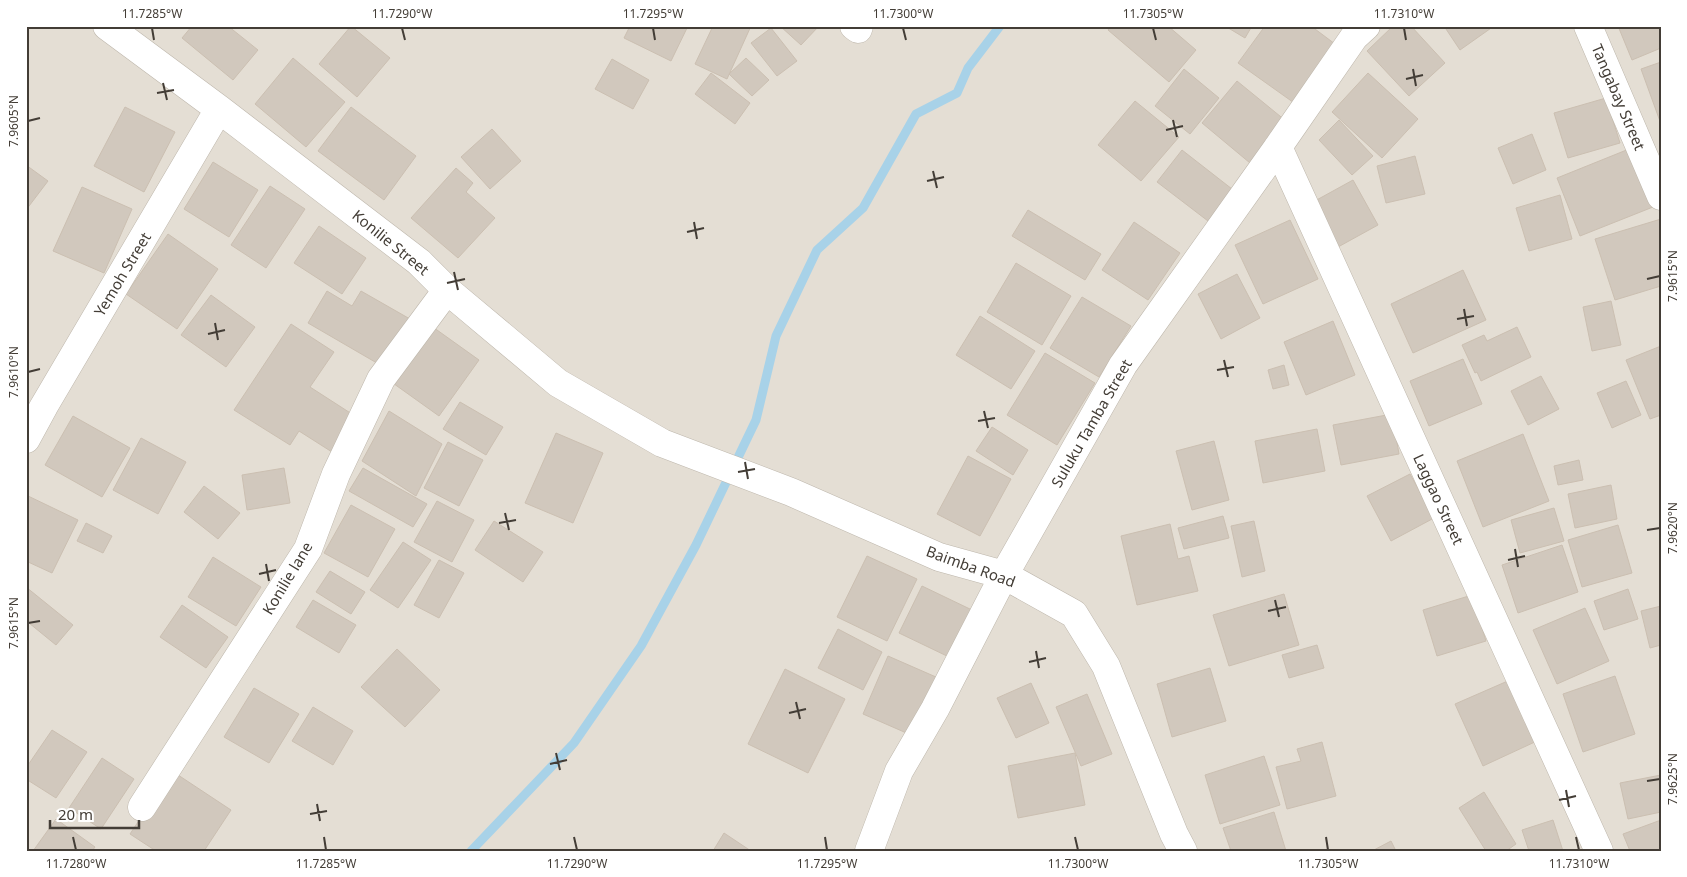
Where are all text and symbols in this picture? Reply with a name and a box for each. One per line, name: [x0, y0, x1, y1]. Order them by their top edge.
text: 11.7285°W: [122, 5, 182, 22]
text: 11.7290°W: [372, 5, 432, 22]
text: 11.7295°W: [623, 5, 683, 22]
text: 11.7300°W: [873, 5, 933, 22]
text: 11.7305°W: [1123, 5, 1183, 22]
text: 11.7310°W: [1374, 5, 1434, 22]
street label: Tangabay Street: [1588, 41, 1651, 154]
text: 7.9605°N: [5, 95, 22, 147]
street label: Konilie Street: [348, 205, 434, 280]
street label: Yemoh Street: [89, 228, 155, 320]
text: 7.9615°N: [1664, 250, 1681, 302]
text: 7.9610°N: [5, 346, 22, 398]
street label: Suluku Tamba Street: [1046, 355, 1136, 491]
street label: Laggao Street: [1409, 450, 1469, 548]
text: 7.9620°N: [1664, 502, 1681, 554]
street label: Konilie lane: [257, 538, 317, 618]
street label: Baimba Road: [924, 541, 1018, 591]
text: 7.9615°N: [5, 597, 22, 649]
text: 7.9625°N: [1664, 753, 1681, 805]
scale bar: [50, 797, 139, 829]
text: 20 m: [58, 804, 93, 824]
text: 11.7280°W: [46, 855, 106, 872]
text: 11.7285°W: [296, 855, 356, 872]
text: 11.7290°W: [547, 855, 607, 872]
text: 11.7295°W: [797, 855, 857, 872]
text: 11.7300°W: [1048, 855, 1108, 872]
text: 11.7305°W: [1298, 855, 1358, 872]
text: 11.7310°W: [1549, 855, 1609, 872]

